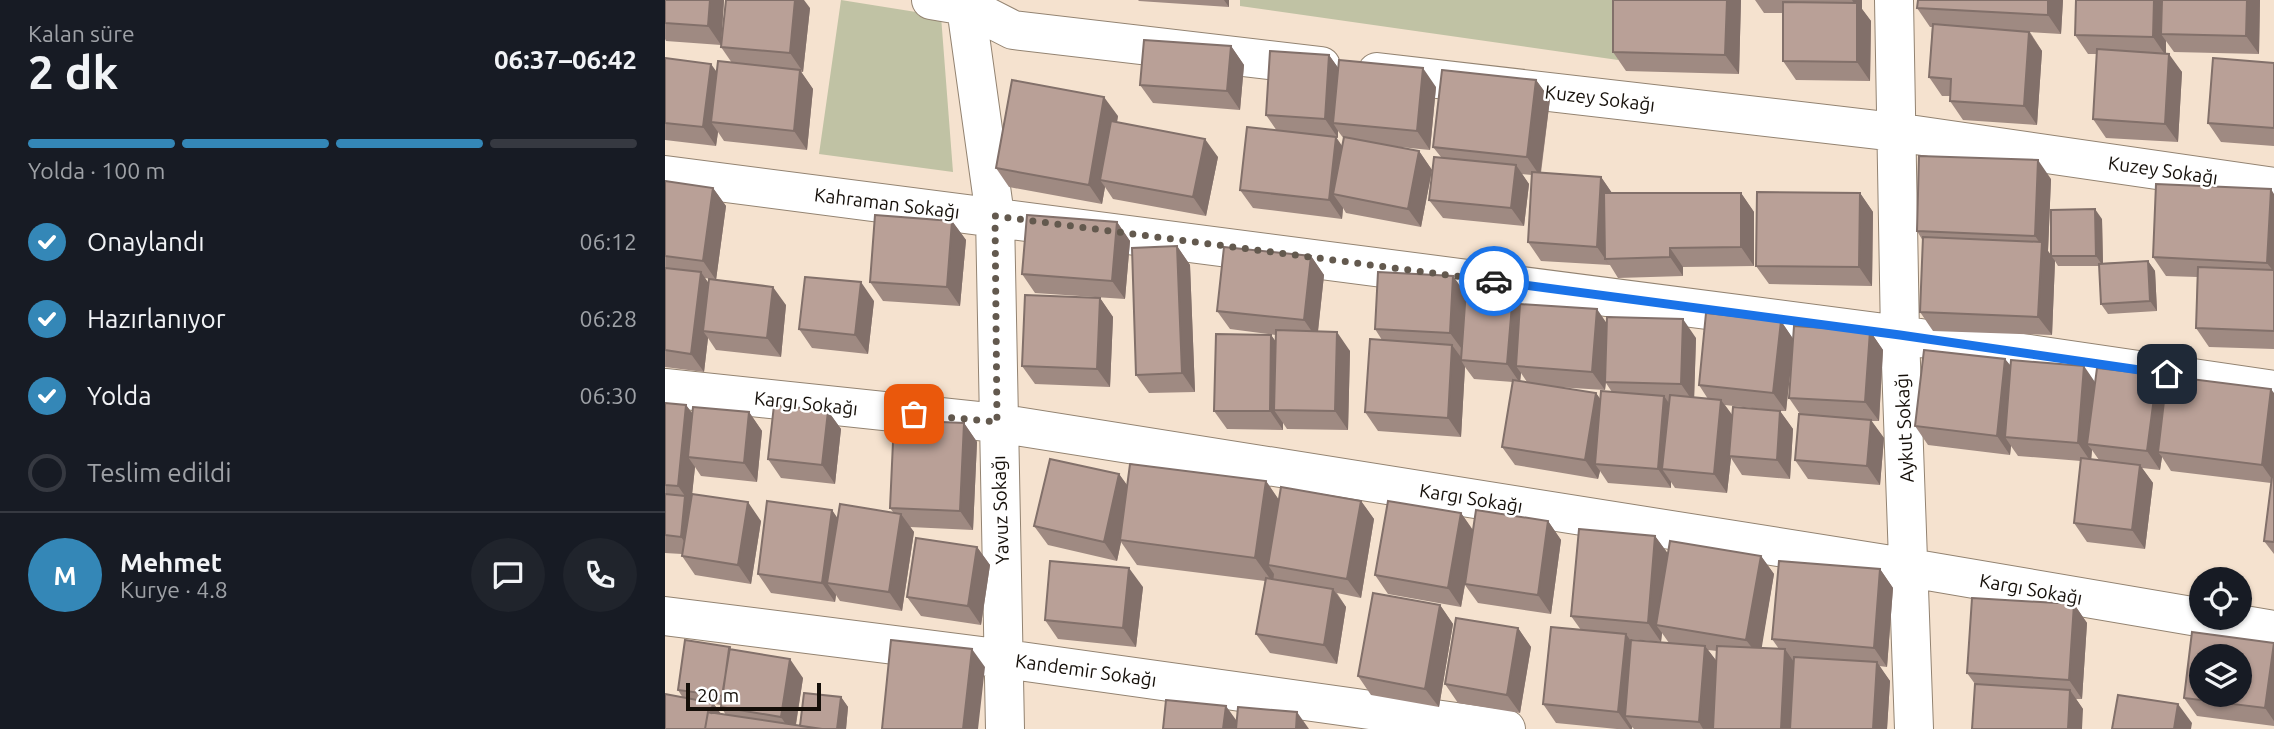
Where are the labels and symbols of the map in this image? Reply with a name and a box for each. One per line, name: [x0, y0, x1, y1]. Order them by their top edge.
street label: Kuzey Sokağı: [1544, 80, 1656, 116]
street label: Kuzey Sokağı: [2107, 151, 2219, 189]
street label: Kahraman Sokağı: [813, 183, 961, 223]
courier: [1459, 246, 1529, 316]
pin: [2137, 344, 2197, 404]
street label: Aykut Sokağı: [1890, 373, 1918, 483]
pin: [884, 384, 944, 444]
street label: Kargı Sokağı: [753, 387, 859, 419]
street label: Yavuz Sokağı: [987, 455, 1013, 565]
street label: Kargı Sokağı: [1418, 479, 1524, 517]
street label: Kargı Sokağı: [1978, 569, 2084, 609]
street label: Kandemir Sokağı: [1014, 649, 1158, 691]
scale bar: [686, 680, 821, 712]

